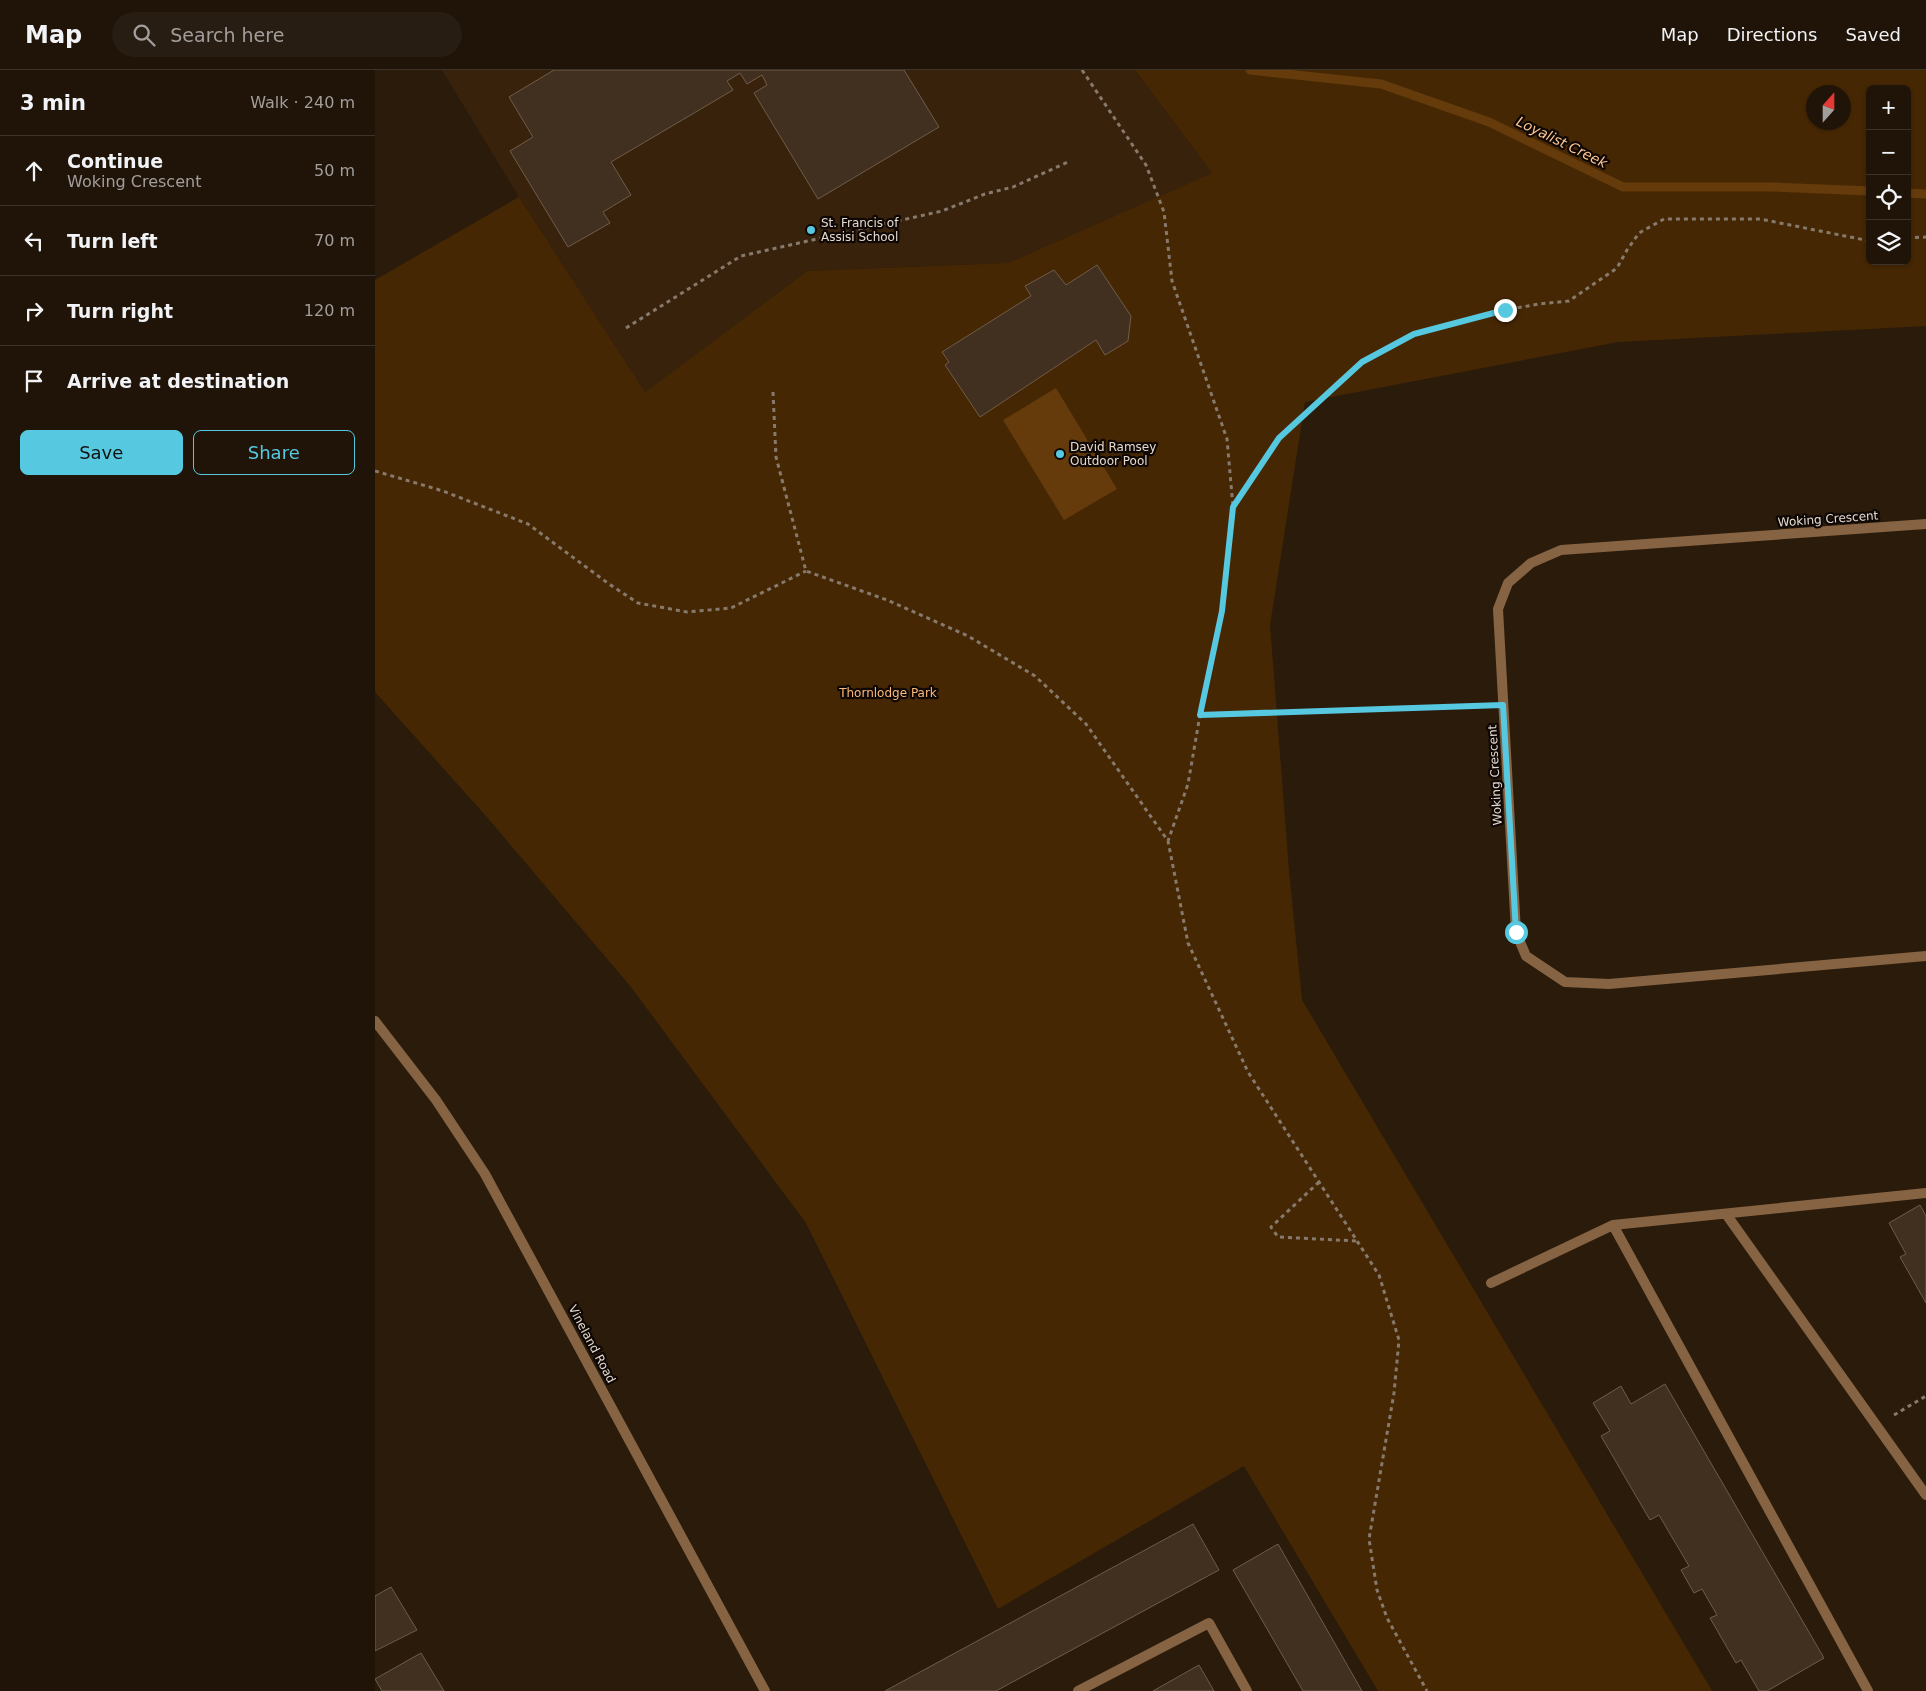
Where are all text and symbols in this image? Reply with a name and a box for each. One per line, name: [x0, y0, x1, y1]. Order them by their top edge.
search box: [112, 12, 462, 57]
text: Map: [25, 21, 82, 49]
icon: search: [130, 21, 158, 49]
text: Search here: [170, 24, 284, 46]
text: Map: [1661, 24, 1699, 45]
text: Directions: [1727, 24, 1817, 45]
text: Saved: [1845, 24, 1901, 45]
north arrow: [1806, 85, 1851, 130]
map controls: [1866, 85, 1911, 265]
button: +: [1866, 85, 1911, 130]
text: 3 min: [20, 91, 86, 115]
text: Walk · 240 m: [250, 93, 355, 112]
water label: Loyalist Creek: [1514, 113, 1611, 171]
button: −: [1866, 130, 1911, 175]
text: Continue: [67, 150, 163, 172]
icon: ahead: [20, 157, 48, 185]
text: 50 m: [314, 161, 355, 180]
text: Woking Crescent: [67, 172, 201, 191]
button: locate: [1866, 175, 1911, 220]
place label: St. Francis of Assisi School: [821, 216, 899, 244]
button: layers: [1866, 220, 1911, 265]
marker: St. Francis of Assisi School: [805, 224, 817, 236]
icon: left: [20, 227, 48, 255]
text: Turn left: [67, 230, 158, 252]
text: 70 m: [314, 231, 355, 250]
icon: right: [20, 297, 48, 325]
route end: [1494, 299, 1517, 322]
text: Turn right: [67, 300, 173, 322]
text: 120 m: [304, 301, 355, 320]
icon: arrive: [20, 367, 48, 395]
text: Arrive at destination: [67, 370, 289, 392]
button: Save: [20, 430, 183, 475]
button: Share: [193, 430, 355, 475]
place label: David Ramsey Outdoor Pool: [1070, 440, 1156, 468]
marker: David Ramsey Outdoor Pool: [1054, 448, 1066, 460]
street label: Woking Crescent: [1777, 508, 1879, 529]
park label: Thornlodge Park: [838, 686, 937, 700]
street label: Woking Crescent: [1485, 724, 1505, 826]
route start: [1505, 921, 1528, 944]
street label: Vineland Road: [566, 1303, 618, 1385]

